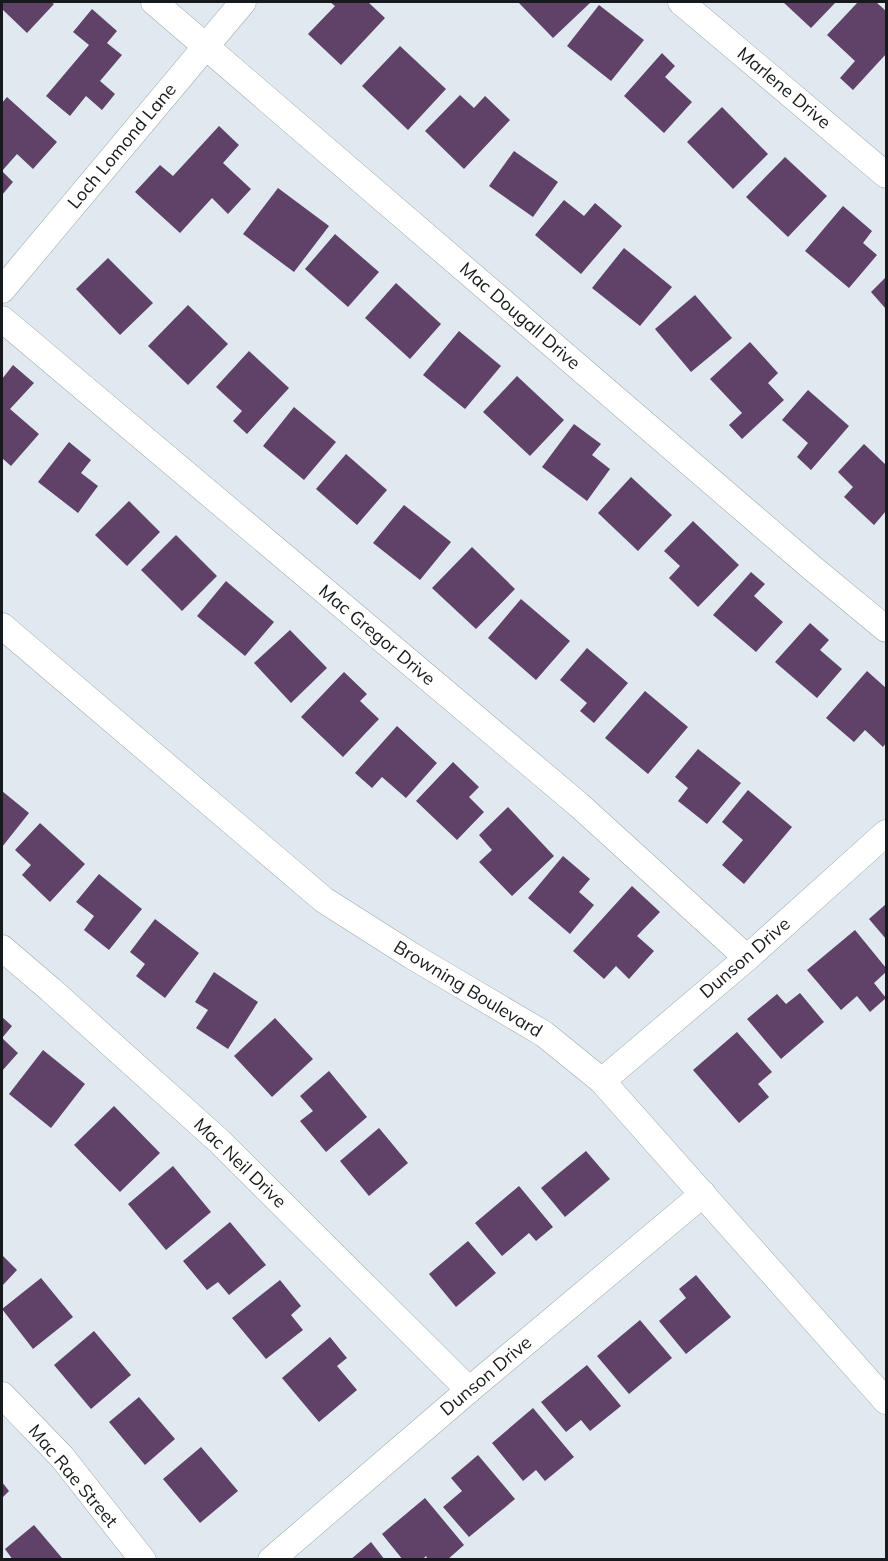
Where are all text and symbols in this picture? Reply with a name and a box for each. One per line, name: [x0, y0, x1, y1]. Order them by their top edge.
street label: Marlene Drive: [733, 42, 836, 134]
street label: Loch Lomond Lane: [62, 78, 181, 213]
street label: Mac Dougall Drive: [455, 257, 585, 374]
street label: Mac Gregor Drive: [314, 579, 440, 690]
street label: Dunson Drive: [695, 912, 795, 1003]
street label: Browning Boulevard: [390, 935, 547, 1042]
street label: Mac Neil Drive: [189, 1113, 291, 1213]
street label: Dunson Drive: [435, 1331, 536, 1421]
street label: Mac Rae Street: [24, 1420, 123, 1532]

